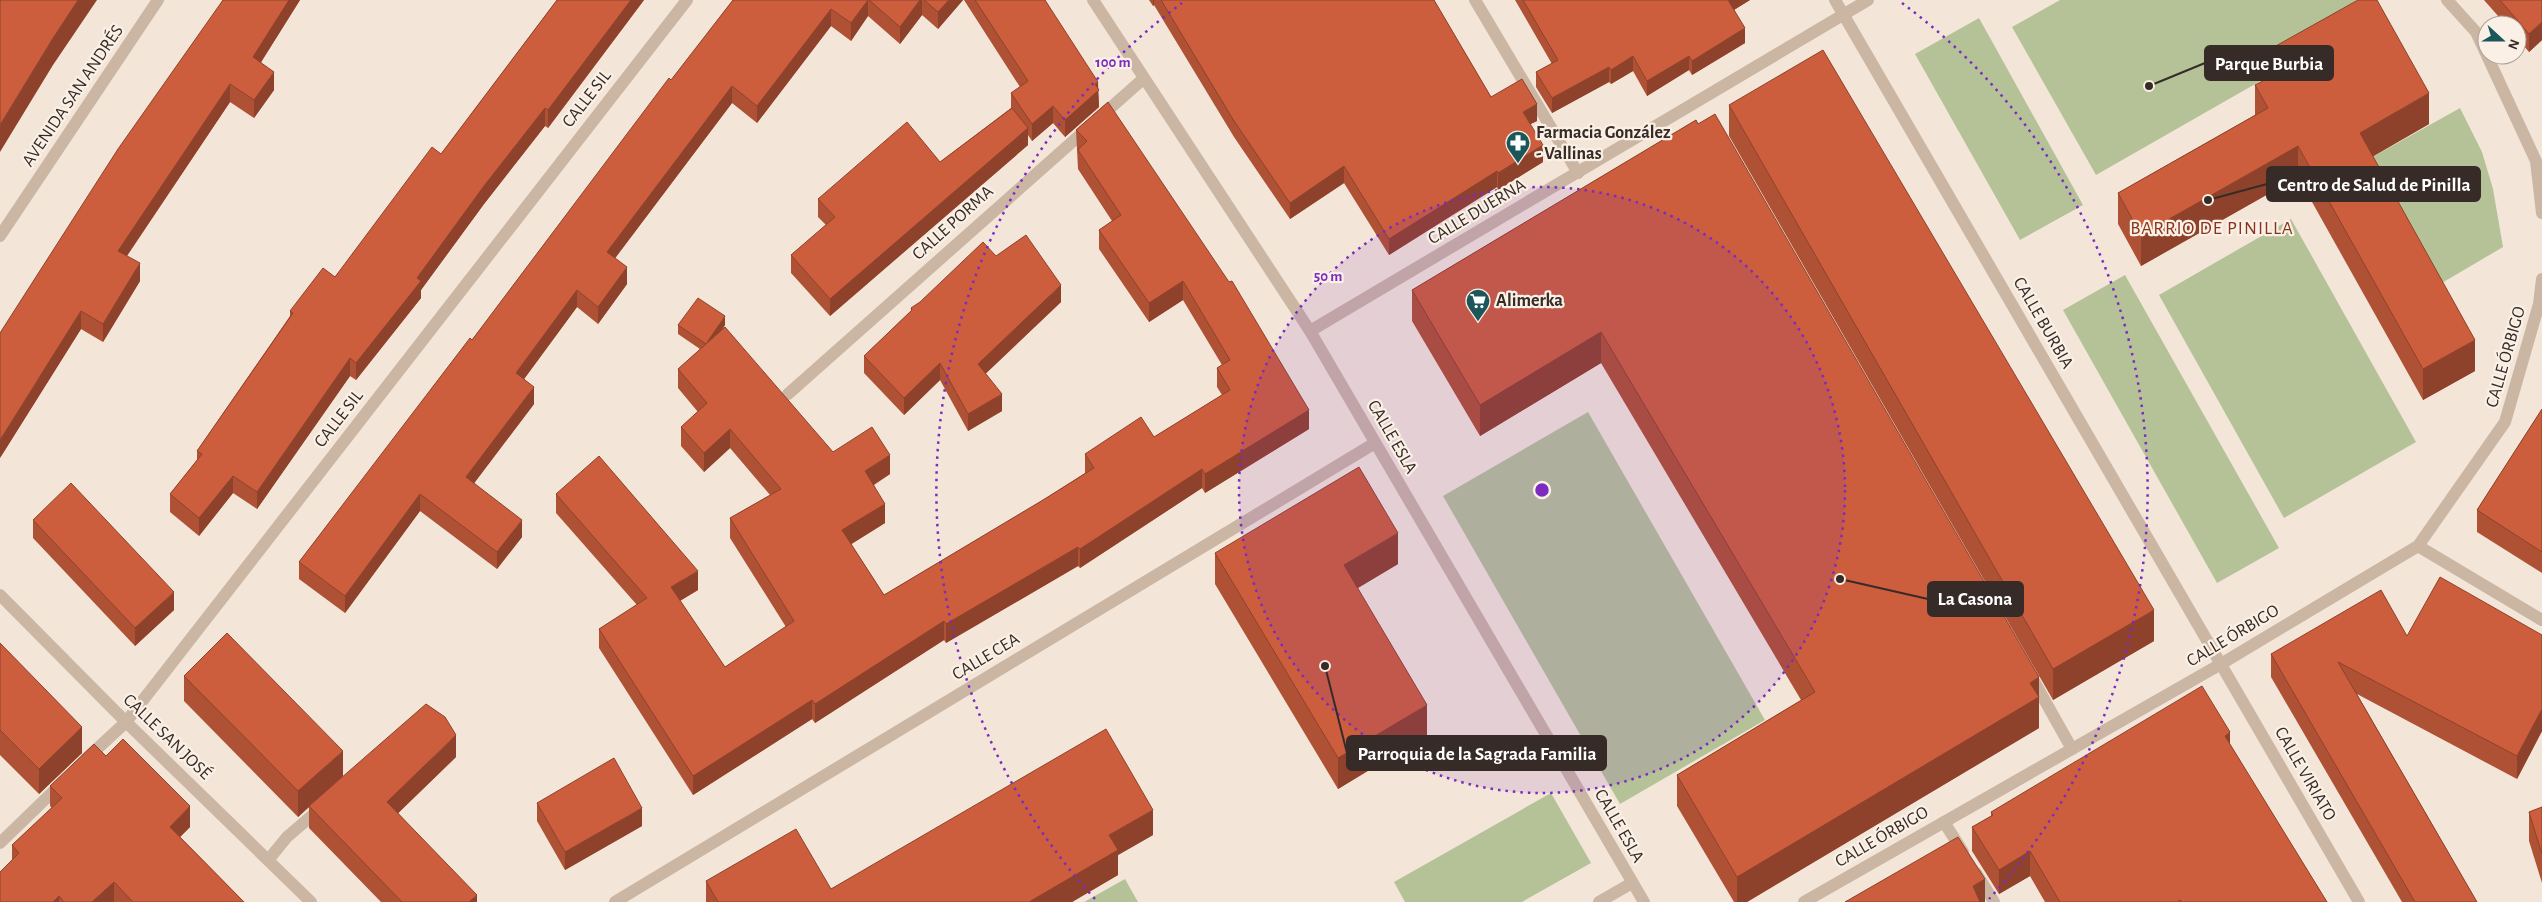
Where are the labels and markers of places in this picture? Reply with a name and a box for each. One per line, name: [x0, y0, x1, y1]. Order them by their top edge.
callout: Parque Burbia: [2205, 46, 2333, 80]
place label: Farmacia González - Vallinas: [1536, 124, 1671, 163]
pharmacy icon: Farmacia González - Vallinas: [1505, 130, 1531, 164]
callout: Centro de Salud de Pinilla: [2267, 167, 2480, 201]
supermarket icon: Alimerka: [1465, 288, 1491, 322]
place label: Alimerka: [1496, 292, 1563, 310]
centre of rings: [1533, 481, 1551, 499]
callout: La Casona: [1928, 582, 2023, 616]
callout: Parroquia de la Sagrada Familia: [1347, 736, 1606, 770]

